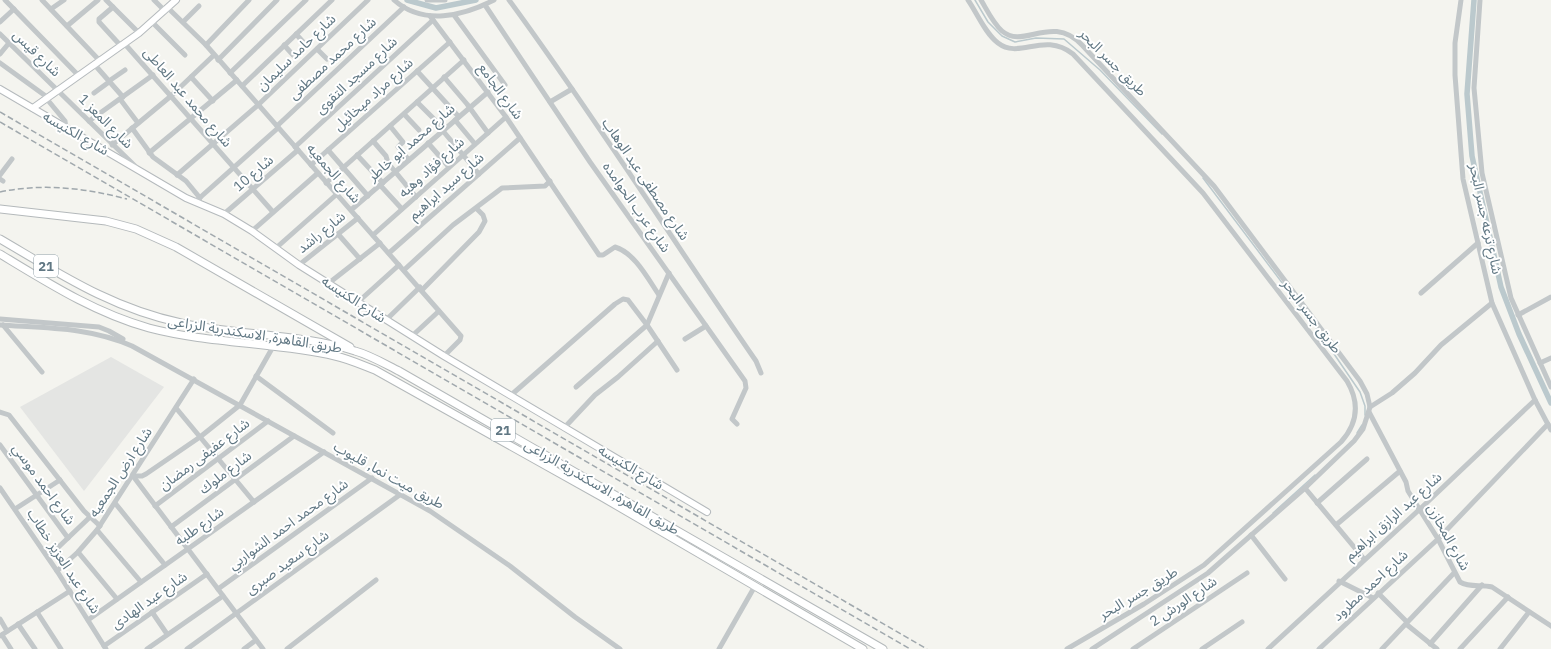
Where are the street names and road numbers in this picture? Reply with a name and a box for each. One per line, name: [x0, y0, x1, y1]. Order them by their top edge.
street label: شارع حامد سليمان: [253, 10, 341, 96]
street label: شارع محمد مصطفى: [284, 13, 381, 105]
street label: طريق جسر البحر: [1074, 24, 1151, 100]
street label: شارع قيس: [8, 26, 65, 82]
street label: شارع مسجد التقوى: [311, 32, 402, 119]
street label: شارع محمد عبد العاطى: [138, 43, 236, 152]
street label: شارع مراد ميخائيل: [329, 53, 418, 136]
street label: شارع الجامع: [473, 59, 527, 124]
street label: شارع المعز 1: [73, 90, 137, 154]
street label: شارع محمد ابو خاطر: [363, 99, 460, 187]
street label: شارع الكنيسه: [39, 107, 112, 161]
street label: شارع مصطفى عبد الوهاب: [597, 114, 694, 245]
street label: شارع فؤاد وهبه: [394, 133, 469, 203]
street label: شارع الجمعيه: [301, 139, 365, 208]
street label: شارع سيد ابراهيم: [405, 148, 489, 225]
street label: شارع 10: [229, 151, 278, 197]
street label: شارع عرب الحوامده: [597, 158, 675, 257]
street label: شارع ترعه جسر البحر: [1463, 161, 1506, 276]
street label: شارع راشد: [293, 207, 350, 259]
road number: 21: [34, 255, 58, 277]
street label: شارع الكنيسه: [317, 271, 390, 328]
street label: طريق جسر البحر: [1277, 274, 1346, 357]
street label: طريق القاهرة, الاسكندرية الزراعى: [167, 311, 343, 358]
street label: شارع عفيفى رمضان: [155, 414, 254, 496]
road number: 21: [491, 419, 515, 441]
street label: شارع ارض الجمعيه: [84, 424, 157, 521]
street label: طريق القاهرة, الاسكندرية الزراعى: [521, 435, 683, 540]
street label: طريق ميت نما, قليوب: [330, 437, 448, 514]
street label: شارع احمد موسي: [7, 440, 80, 530]
street label: شارع الكنيسه: [594, 440, 667, 495]
street label: شارع ملوك: [195, 446, 256, 499]
street label: شارع عبد الرازق ابراهيم: [1341, 468, 1447, 566]
street label: شارع محمد احمد الشواربي: [225, 474, 353, 575]
street label: شارع المخازن: [1422, 501, 1475, 574]
street label: شارع طلبه: [171, 503, 228, 551]
street label: شارع عبد العزيز خطاب: [22, 505, 105, 618]
street label: شارع سعيد صبرى: [242, 526, 333, 600]
street label: شارع احمد مطرود: [1328, 545, 1413, 626]
street label: طريق جسر البحر: [1095, 562, 1181, 625]
street label: شارع عبد الهادى: [108, 567, 192, 634]
street label: شارع الورش 2: [1146, 572, 1221, 632]

